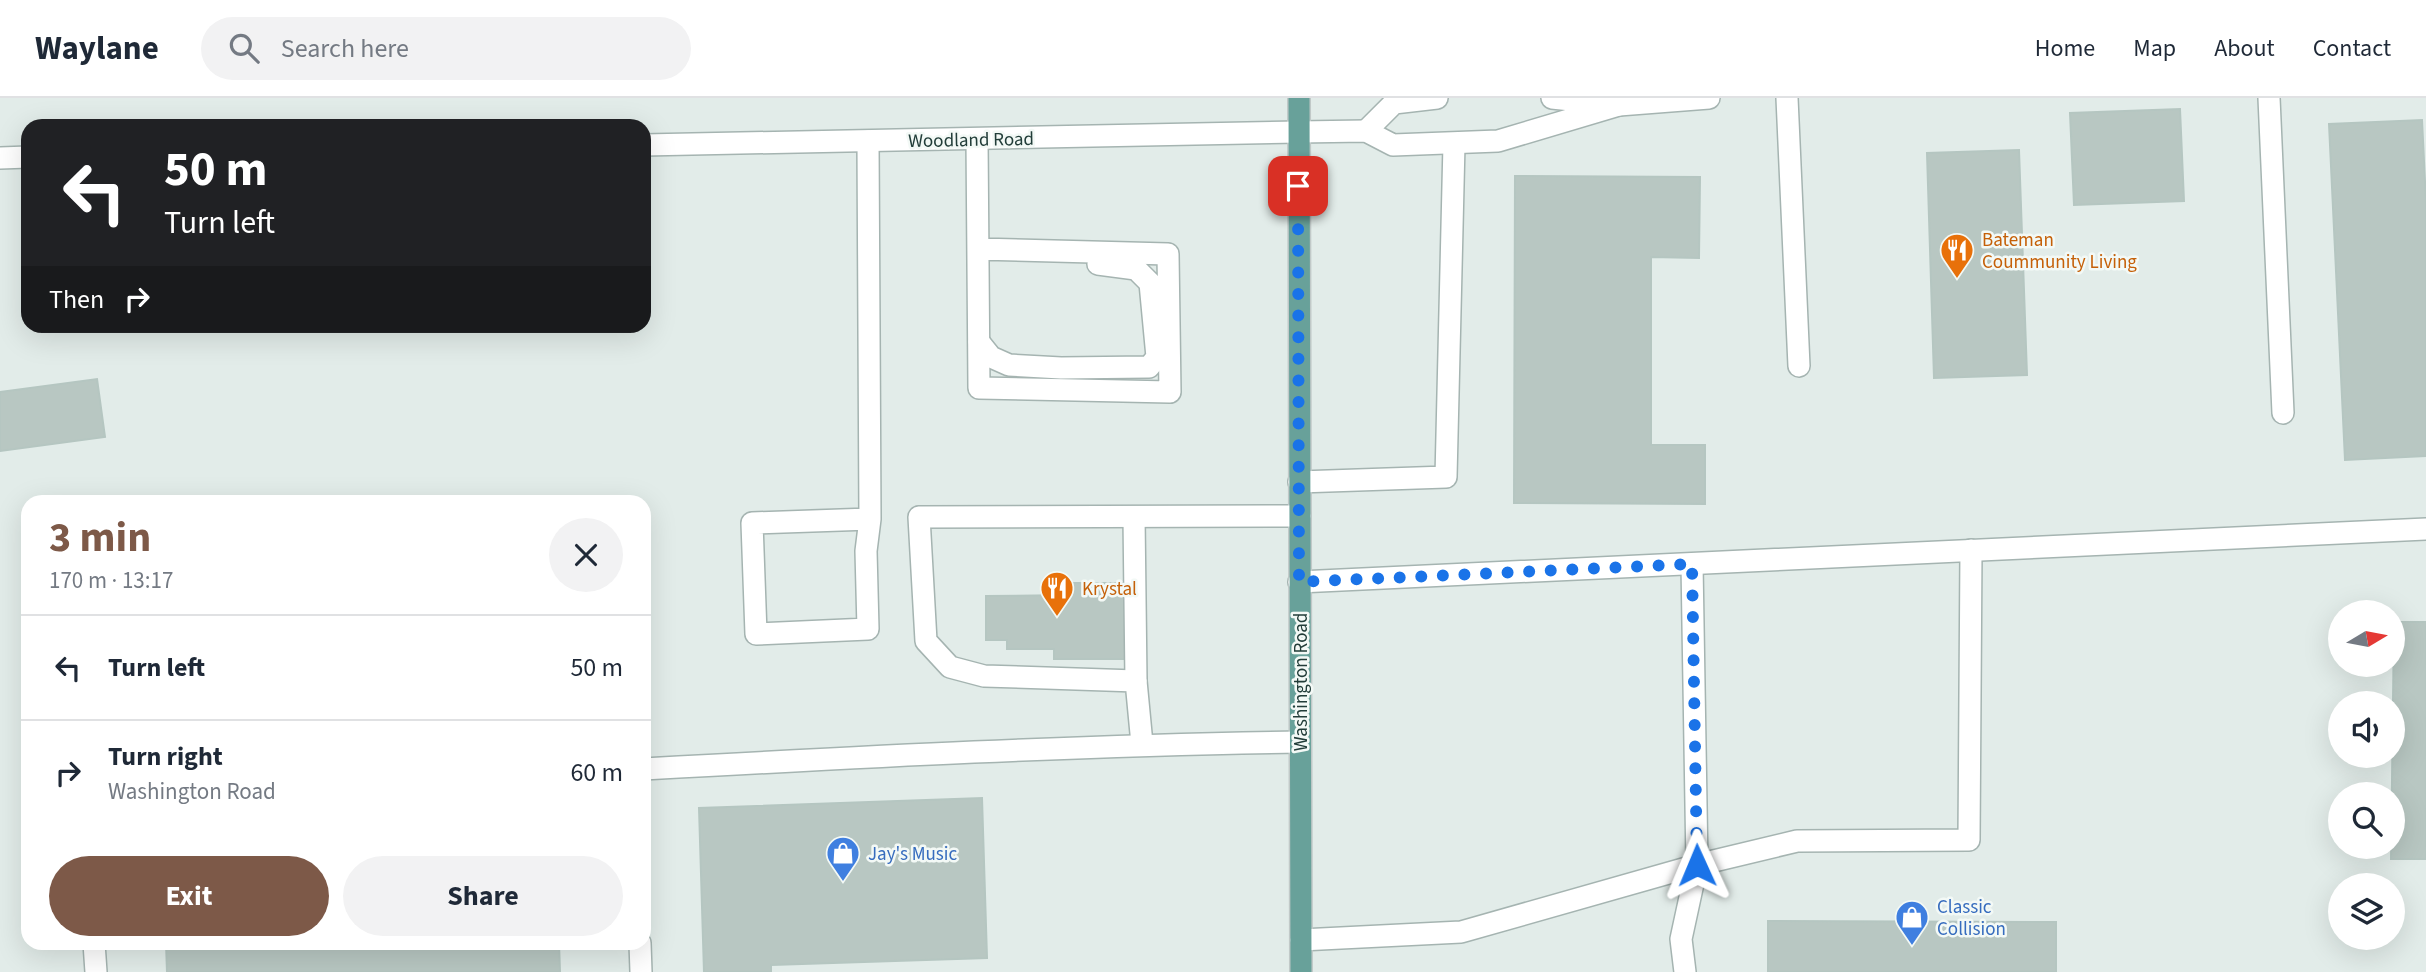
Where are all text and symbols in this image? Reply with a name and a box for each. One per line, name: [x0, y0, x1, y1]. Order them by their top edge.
search box: [201, 17, 691, 80]
text: Waylane: [35, 25, 159, 72]
icon: search: [225, 29, 263, 67]
text: Search here: [281, 30, 409, 67]
text: Home: [2035, 31, 2095, 66]
text: Map: [2133, 31, 2176, 66]
text: About: [2214, 31, 2275, 66]
text: Contact: [2313, 31, 2391, 66]
street label: Woodland Road: [908, 126, 1034, 155]
text: 50 m: [164, 135, 268, 205]
icon: left: [49, 147, 140, 238]
pin: [1268, 156, 1328, 216]
icon: arrive: [1279, 167, 1317, 205]
text: Turn left: [164, 200, 275, 246]
place label: Bateman Coummunity Living: [1982, 227, 2137, 276]
restaurant icon: Bateman Coummunity Living: [1938, 231, 1976, 280]
icon: right: [118, 280, 156, 318]
text: Then: [49, 281, 104, 318]
text: 3 min: [49, 508, 151, 568]
button: close: [549, 518, 623, 592]
text: 170 m · 13:17: [49, 564, 173, 597]
restaurant icon: Krystal: [1038, 569, 1076, 618]
place label: Krystal: [1082, 576, 1137, 603]
north arrow: [2328, 600, 2404, 677]
map controls: [2328, 600, 2405, 950]
street label: Washington Road: [1288, 613, 1315, 751]
icon: left: [49, 649, 87, 687]
text: Turn left: [108, 649, 205, 686]
text: 50 m: [570, 649, 623, 686]
button: sound: [2328, 691, 2405, 768]
text: Turn right: [108, 738, 223, 775]
icon: right: [49, 754, 87, 792]
text: 60 m: [570, 754, 623, 791]
text: Washington Road: [108, 775, 276, 808]
button: search: [2328, 782, 2405, 859]
position arrow: [1660, 828, 1734, 902]
shop icon: Jay's Music: [824, 834, 862, 883]
place label: Jay's Music: [868, 841, 957, 868]
button: Exit: [49, 856, 329, 936]
button: Share: [343, 856, 623, 936]
button: layers: [2328, 873, 2405, 950]
place label: Classic Collision: [1937, 894, 2006, 943]
shop icon: Classic Collision: [1893, 898, 1931, 947]

